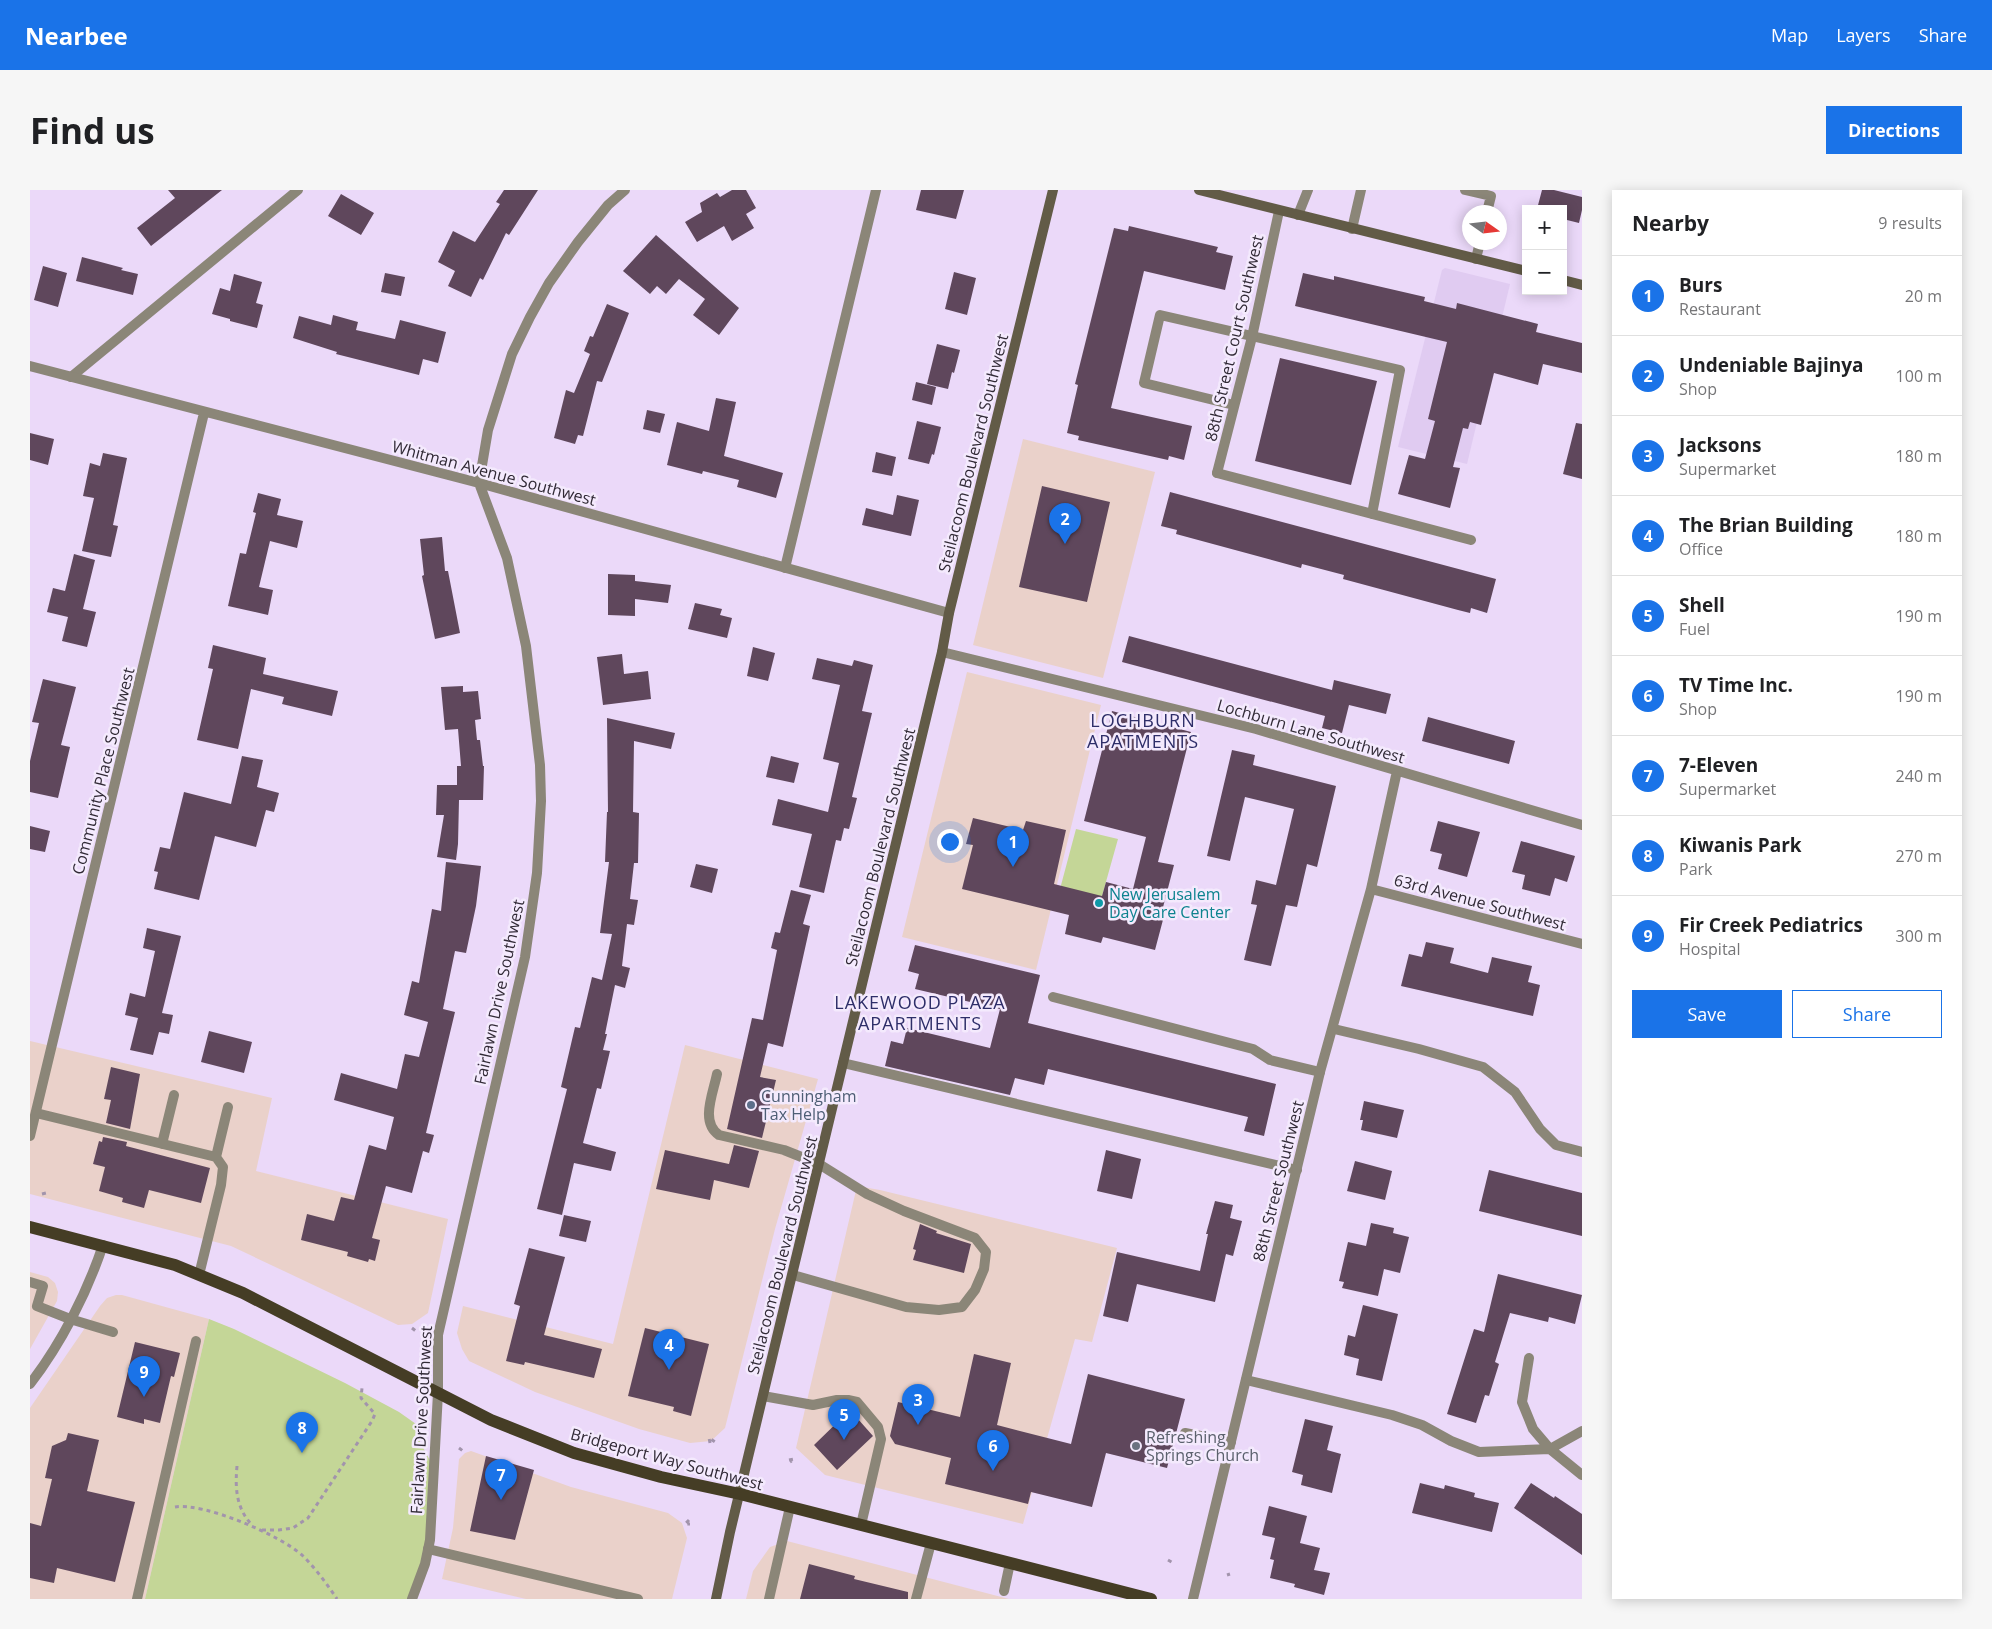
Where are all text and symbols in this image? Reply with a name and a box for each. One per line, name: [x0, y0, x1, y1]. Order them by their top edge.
text: Nearbee: [25, 19, 128, 52]
text: Map: [1771, 23, 1808, 47]
text: Layers: [1836, 23, 1891, 47]
text: Share: [1919, 23, 1967, 47]
button: Directions: [1826, 106, 1962, 154]
text: Find us: [30, 107, 155, 154]
north arrow: [1462, 205, 1507, 250]
map controls: [1522, 205, 1567, 295]
button: +: [1522, 205, 1567, 250]
text: Nearby: [1632, 209, 1709, 237]
text: 9 results: [1878, 212, 1942, 234]
street label: 88th Street Court Southwest: [1200, 232, 1269, 443]
button: −: [1522, 250, 1567, 295]
text: Burs: [1679, 272, 1722, 298]
text: 1: [1643, 285, 1653, 307]
text: 20 m: [1905, 285, 1942, 307]
text: Restaurant: [1679, 298, 1761, 320]
street label: Steilacoom Boulevard Southwest: [933, 331, 1013, 574]
text: Undeniable Bajinya: [1679, 352, 1863, 378]
text: 2: [1643, 365, 1653, 387]
text: 100 m: [1896, 365, 1942, 387]
text: Shop: [1679, 378, 1717, 400]
text: Jacksons: [1679, 432, 1761, 458]
street label: Whitman Avenue Southwest: [390, 435, 599, 511]
text: 3: [1643, 445, 1653, 467]
text: 180 m: [1896, 445, 1942, 467]
text: Supermarket: [1679, 458, 1776, 480]
pin: 2: [1049, 503, 1081, 544]
text: The Brian Building: [1679, 512, 1853, 538]
text: 4: [1643, 525, 1653, 547]
text: 180 m: [1896, 525, 1942, 547]
text: Office: [1679, 538, 1723, 560]
text: Shell: [1679, 592, 1725, 618]
text: 5: [1643, 605, 1653, 627]
text: 190 m: [1896, 605, 1942, 627]
text: Fuel: [1679, 618, 1710, 640]
street label: Community Place Southwest: [67, 665, 139, 877]
text: TV Time Inc.: [1679, 672, 1793, 698]
text: 6: [1643, 685, 1653, 707]
text: 190 m: [1896, 685, 1942, 707]
street label: Lochburn Lane Southwest: [1215, 694, 1408, 768]
text: Shop: [1679, 698, 1717, 720]
district label: LOCHBURN APATMENTS: [1087, 708, 1199, 753]
street label: Steilacoom Boulevard Southwest: [840, 725, 920, 968]
text: 7-Eleven: [1679, 752, 1758, 778]
text: 7: [1643, 765, 1653, 787]
text: 240 m: [1896, 765, 1942, 787]
text: Supermarket: [1679, 778, 1776, 800]
pin: 1: [997, 826, 1029, 867]
your location: [937, 829, 963, 855]
text: Kiwanis Park: [1679, 832, 1802, 858]
text: 8: [1643, 845, 1653, 867]
text: 270 m: [1896, 845, 1942, 867]
text: Park: [1679, 858, 1712, 880]
street label: 63rd Avenue Southwest: [1392, 868, 1569, 936]
place label: New Jerusalem Day Care Center: [1109, 883, 1231, 923]
street label: Fairlawn Drive Southwest: [469, 897, 529, 1087]
marker: New Jerusalem Day Care Center: [1093, 897, 1105, 909]
text: Fir Creek Pediatrics: [1679, 912, 1863, 938]
text: 9: [1643, 925, 1653, 947]
text: 300 m: [1896, 925, 1942, 947]
text: Hospital: [1679, 938, 1741, 960]
district label: LAKEWOOD PLAZA APARTMENTS: [834, 990, 1006, 1035]
button: Save: [1632, 990, 1782, 1038]
button: Share: [1792, 990, 1942, 1038]
place label: Cunningham Tax Help: [761, 1085, 857, 1125]
street label: 88th Street Southwest: [1247, 1098, 1309, 1264]
marker: Cunningham Tax Help: [745, 1099, 757, 1111]
street label: Steilacoom Boulevard Southwest: [742, 1133, 822, 1376]
street label: Fairlawn Drive Southwest: [405, 1325, 437, 1515]
pin: 4: [653, 1329, 685, 1370]
pin: 9: [128, 1356, 160, 1397]
pin: 3: [902, 1384, 934, 1425]
pin: 5: [828, 1399, 860, 1440]
pin: 8: [286, 1412, 318, 1453]
street label: Bridgeport Way Southwest: [568, 1423, 766, 1495]
place label: Refreshing Springs Church: [1146, 1426, 1259, 1466]
pin: 6: [977, 1430, 1009, 1471]
marker: Refreshing Springs Church: [1130, 1440, 1142, 1452]
pin: 7: [485, 1459, 517, 1500]

